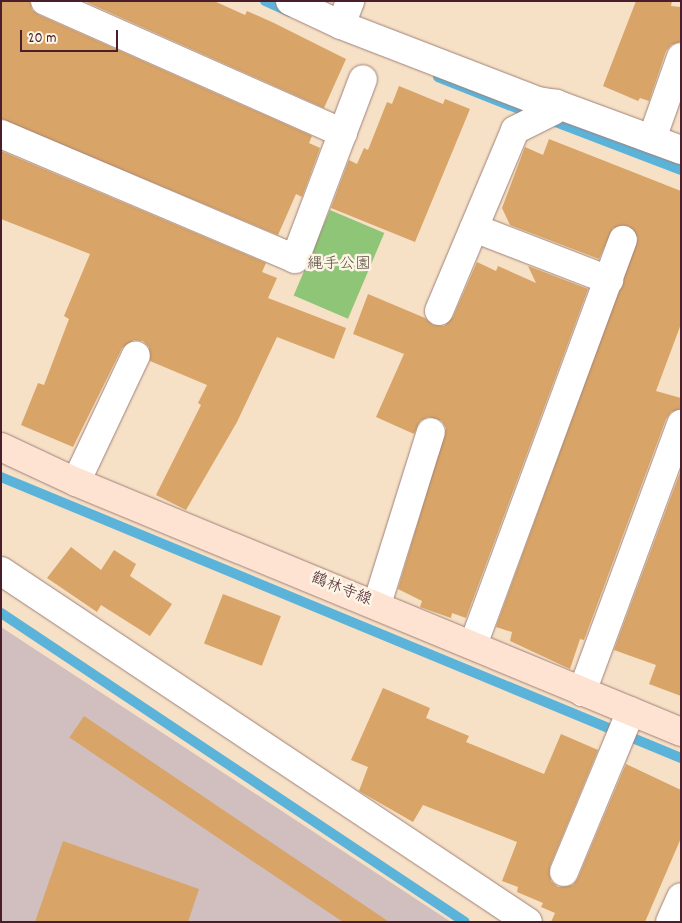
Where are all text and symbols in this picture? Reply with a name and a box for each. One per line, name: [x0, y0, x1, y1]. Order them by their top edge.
scale bar: [22, 20, 120, 52]
text: 20 m: [28, 28, 56, 50]
park label: 縄手公園: [307, 255, 371, 275]
street label: 鶴林寺線: [308, 569, 374, 611]

